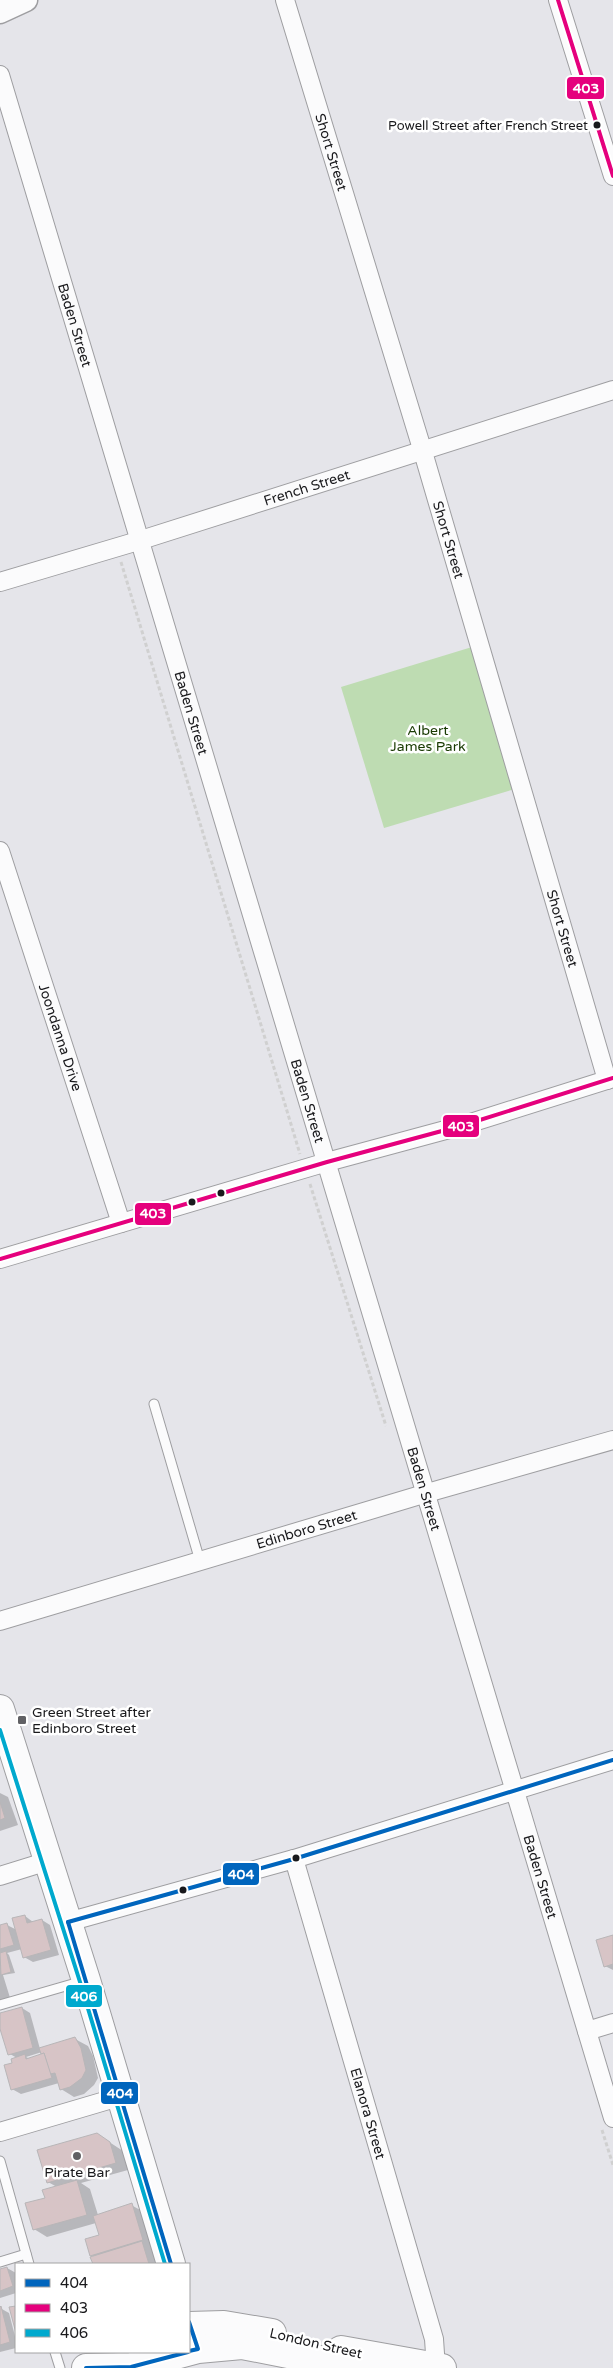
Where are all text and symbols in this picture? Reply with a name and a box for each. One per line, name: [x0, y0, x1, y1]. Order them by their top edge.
line badge: 403: [566, 76, 605, 100]
text: 403: [573, 80, 599, 97]
street label: Short Street: [311, 111, 351, 194]
place label: Powell Street after French Street: [388, 118, 588, 134]
marker: Powell Street after French Street: [592, 120, 602, 130]
street label: Baden Street: [54, 281, 95, 370]
street label: French Street: [262, 466, 353, 509]
street label: Short Street: [429, 499, 468, 581]
street label: Baden Street: [170, 669, 212, 758]
park label: Albert James Park: [390, 722, 466, 755]
street label: Short Street: [543, 888, 582, 970]
street label: Joondanna Drive: [35, 982, 86, 1093]
street label: Baden Street: [287, 1057, 328, 1145]
line badge: 403: [442, 1114, 480, 1138]
text: 403: [448, 1118, 474, 1135]
unlabelled marker: [216, 1188, 226, 1198]
unlabelled marker: [187, 1197, 197, 1207]
line badge: 403: [134, 1202, 172, 1226]
text: 403: [140, 1205, 166, 1222]
street label: Baden Street: [403, 1445, 444, 1533]
street label: Edinboro Street: [254, 1506, 360, 1553]
place label: Green Street after Edinboro Street: [32, 1704, 151, 1737]
marker: Green Street after Edinboro Street: [16, 1714, 28, 1726]
street label: Baden Street: [520, 1833, 561, 1921]
unlabelled marker: [291, 1853, 301, 1863]
line badge: 404: [222, 1862, 260, 1886]
text: 404: [228, 1866, 254, 1883]
unlabelled marker: [178, 1885, 188, 1895]
line badge: 406: [65, 1984, 103, 2008]
text: 406: [71, 1988, 97, 2005]
street label: Elanora Street: [346, 2066, 389, 2162]
line badge: 404: [100, 2081, 139, 2105]
text: 404: [107, 2085, 133, 2102]
marker: Pirate Bar: [71, 2150, 83, 2162]
place label: Pirate Bar: [44, 2164, 110, 2181]
legend: [15, 2263, 190, 2353]
text: 404: [60, 2274, 88, 2292]
text: 403: [60, 2299, 88, 2317]
text: 406: [60, 2324, 88, 2342]
street label: London Street: [268, 2325, 365, 2363]

